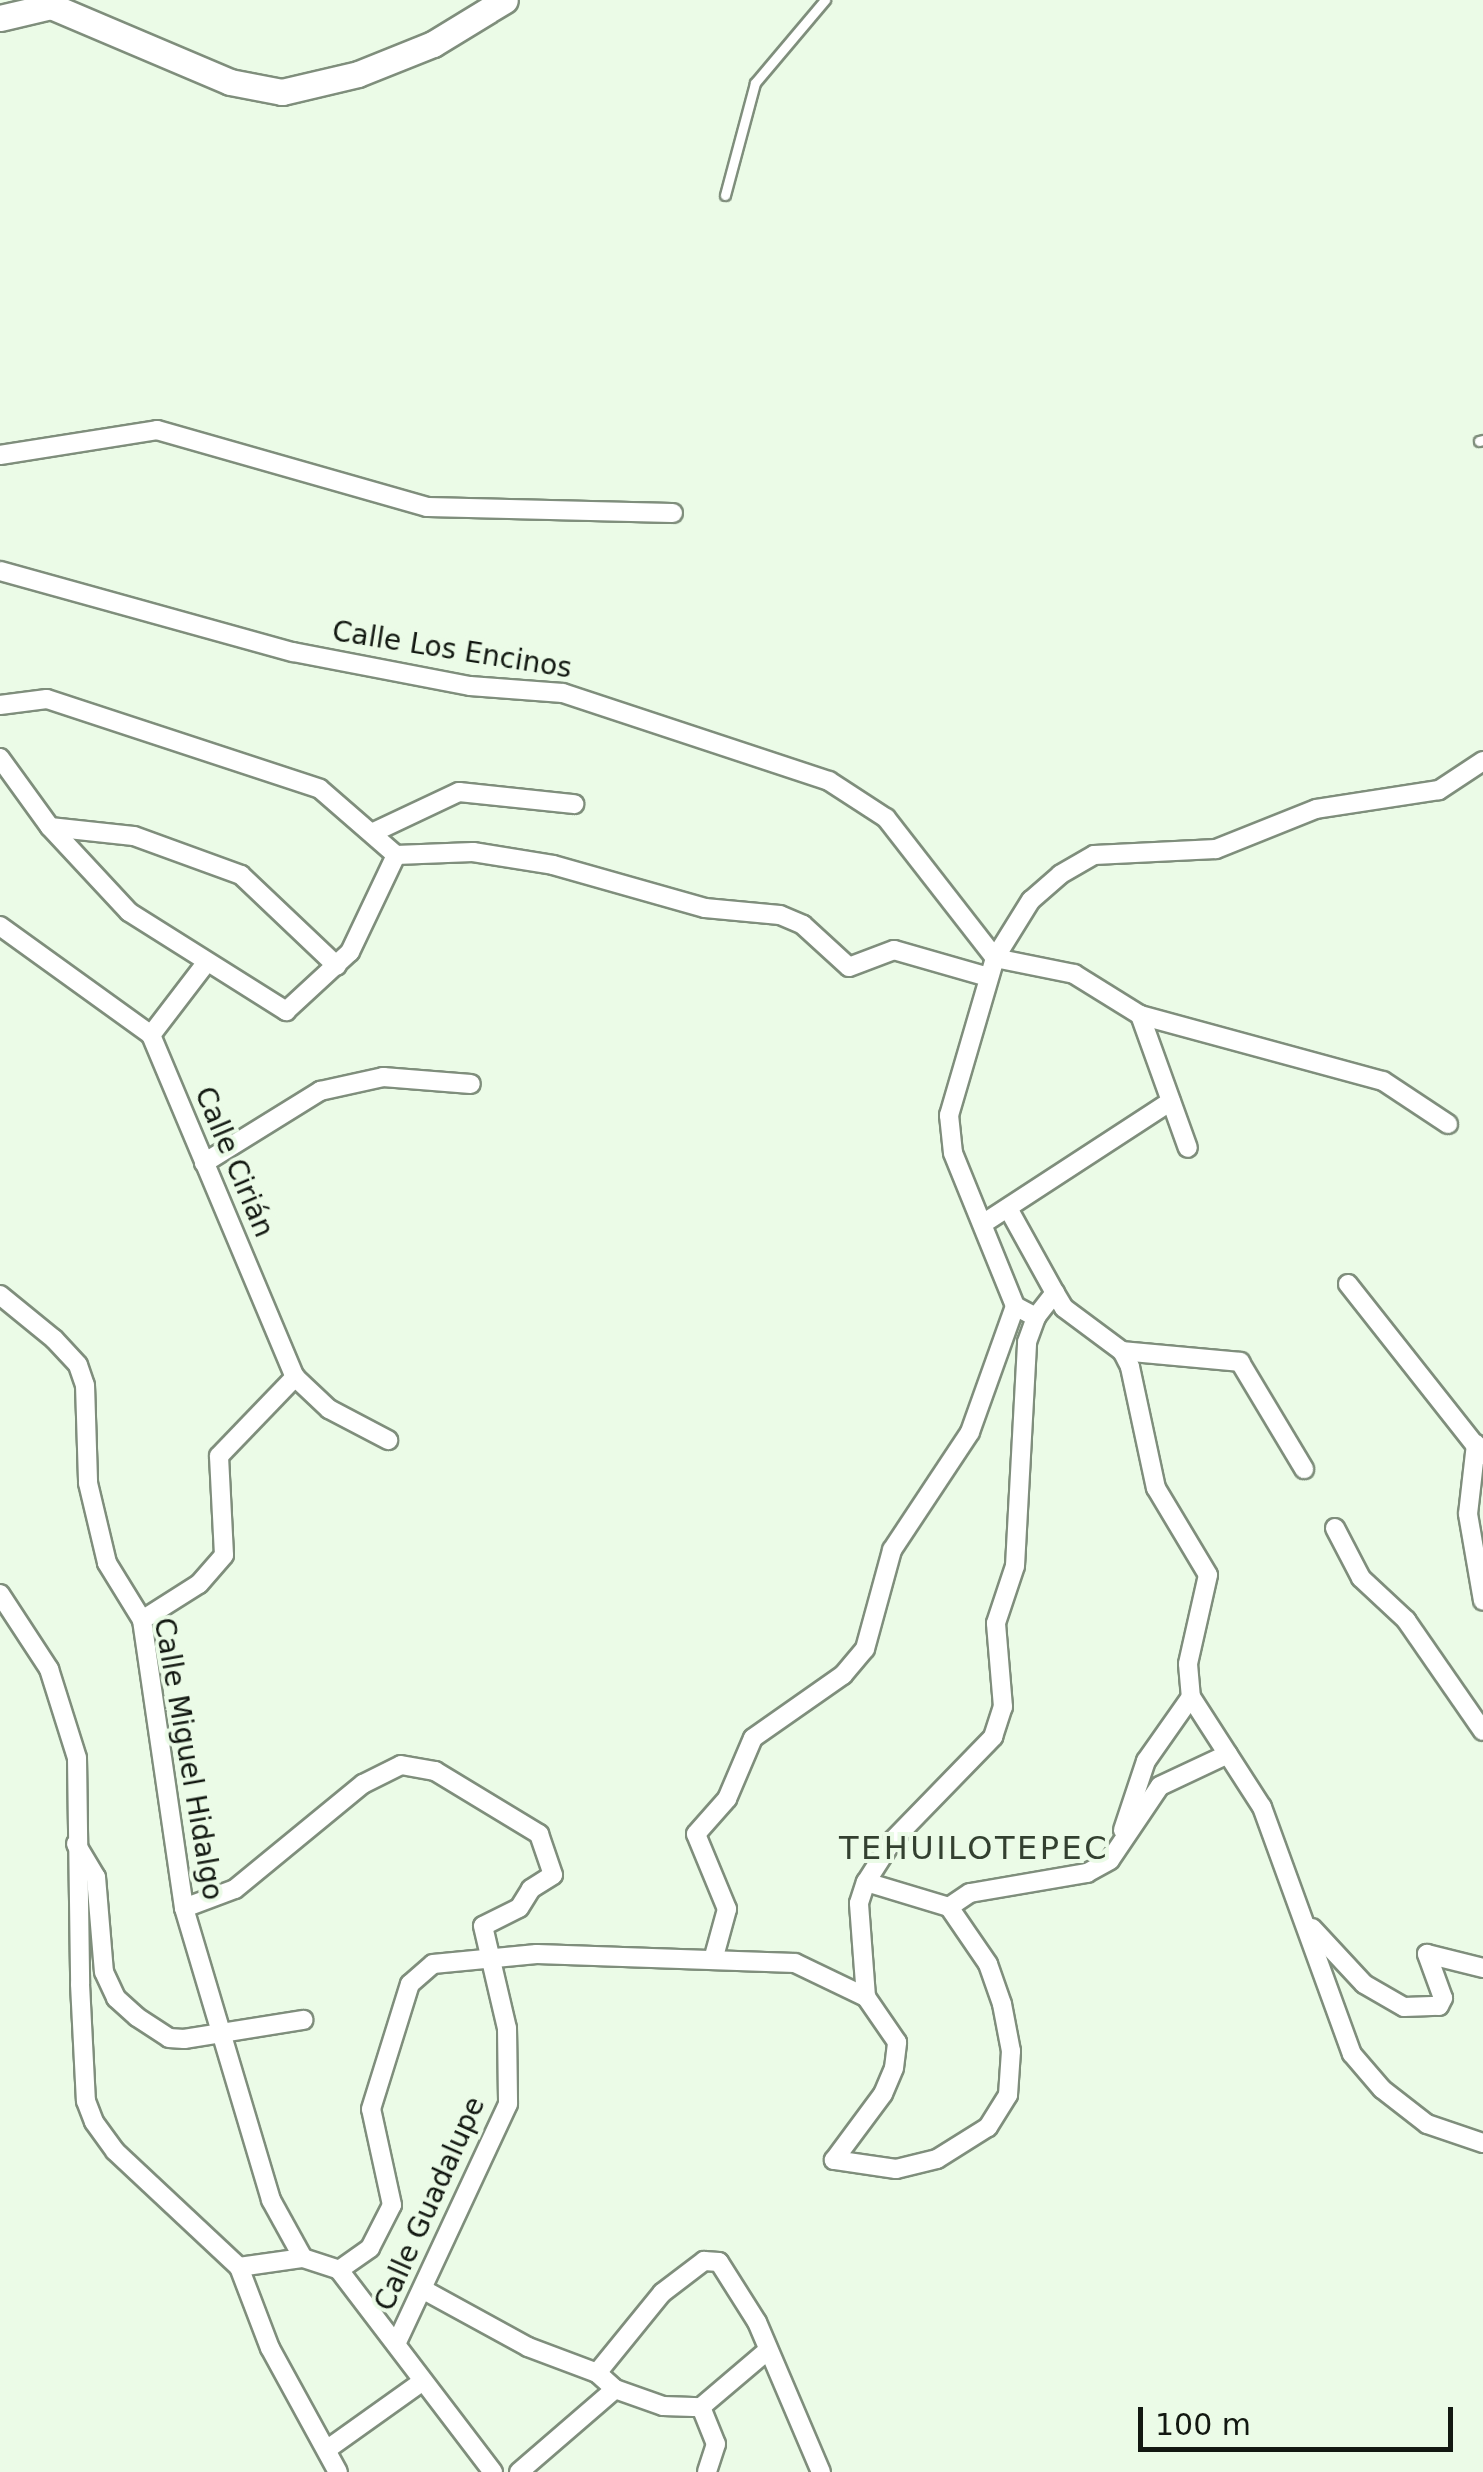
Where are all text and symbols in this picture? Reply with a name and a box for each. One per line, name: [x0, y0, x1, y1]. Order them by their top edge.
street label: Calle Los Encinos: [330, 614, 574, 686]
street label: Calle Cirián: [187, 1082, 281, 1242]
street label: Calle Miguel Hidalgo: [147, 1615, 229, 1903]
district label: TEHUILOTEPEC: [839, 1829, 1109, 1867]
street label: Calle Guadalupe: [368, 2092, 492, 2316]
scale bar: [1143, 2387, 1458, 2449]
text: 100 m: [1155, 2407, 1251, 2442]

